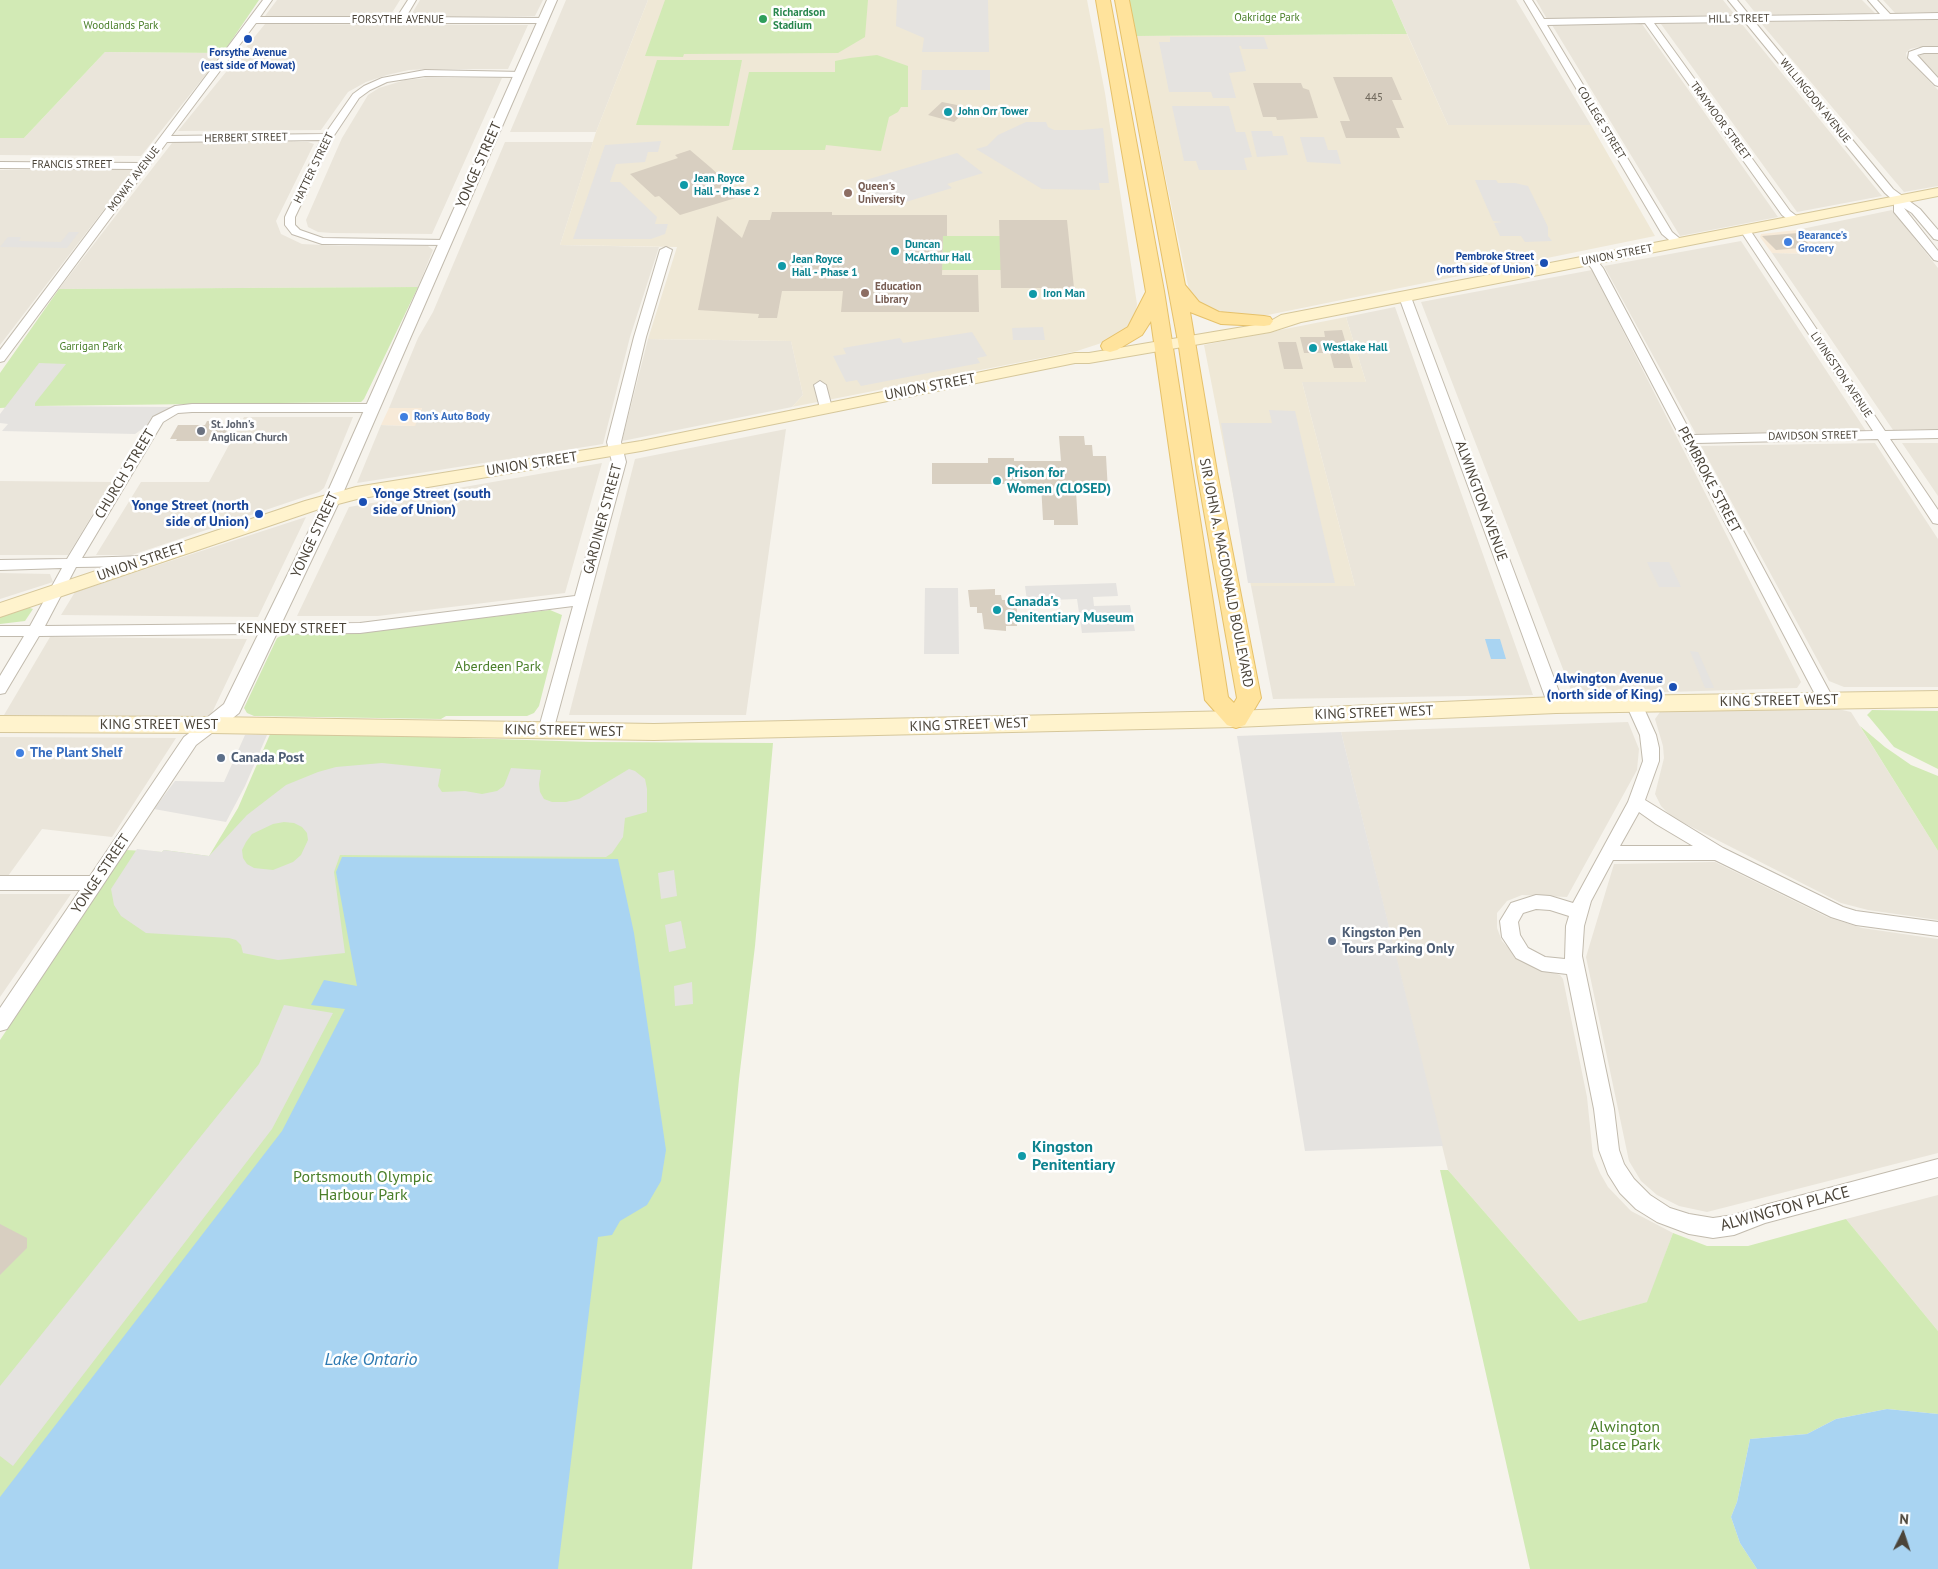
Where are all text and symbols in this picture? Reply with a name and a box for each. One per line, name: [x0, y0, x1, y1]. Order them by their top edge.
place label: Richardson Stadium: [773, 6, 825, 32]
park label: Oakridge Park: [1234, 11, 1300, 25]
street label: HILL STREET: [1708, 12, 1770, 26]
street label: FORSYTHE AVENUE: [352, 13, 444, 27]
marker: Richardson Stadium: [757, 13, 769, 25]
park label: Woodlands Park: [84, 19, 158, 33]
marker: Forsythe Avenue (east side of Mowat): [242, 33, 254, 45]
place label: Forsythe Avenue (east side of Mowat): [200, 46, 296, 72]
street label: WILLINGDON AVENUE: [1777, 56, 1853, 146]
street label: TRAYMOOR STREET: [1687, 79, 1753, 163]
street label: COLLEGE STREET: [1574, 84, 1628, 162]
house number: 445: [1365, 91, 1383, 105]
place label: John Orr Tower: [958, 105, 1028, 119]
marker: John Orr Tower: [942, 106, 954, 118]
street label: YONGE STREET: [453, 119, 505, 211]
street label: HATTER STREET: [291, 130, 337, 206]
street label: HERBERT STREET: [204, 131, 288, 145]
street label: MOWAT AVENUE: [105, 144, 163, 214]
street label: FRANCIS STREET: [32, 158, 112, 172]
place label: Jean Royce Hall - Phase 2: [694, 172, 760, 198]
marker: Jean Royce Hall - Phase 2: [678, 179, 690, 191]
place label: Queen's University: [858, 180, 905, 206]
marker: Queen's University: [842, 187, 854, 199]
place label: Bearance's Grocery: [1798, 229, 1847, 255]
marker: Bearance's Grocery: [1782, 236, 1794, 248]
place label: Duncan McArthur Hall: [905, 238, 971, 264]
street label: UNION STREET: [1580, 242, 1654, 268]
marker: Duncan McArthur Hall: [889, 245, 901, 257]
place label: Pembroke Street (north side of Union): [1436, 250, 1534, 276]
place label: Jean Royce Hall - Phase 1: [792, 253, 858, 279]
marker: Pembroke Street (north side of Union): [1538, 257, 1550, 269]
marker: Jean Royce Hall - Phase 1: [776, 260, 788, 272]
place label: Education Library: [875, 280, 922, 306]
marker: Education Library: [859, 287, 871, 299]
place label: Iron Man: [1043, 287, 1085, 301]
marker: Iron Man: [1027, 288, 1039, 300]
street label: LIVINGSTON AVENUE: [1807, 330, 1875, 420]
park label: Garrigan Park: [59, 340, 123, 354]
place label: Westlake Hall: [1323, 341, 1387, 355]
marker: Westlake Hall: [1307, 342, 1319, 354]
street label: UNION STREET: [883, 370, 977, 404]
place label: Ron’s Auto Body: [414, 410, 490, 424]
marker: Ron’s Auto Body: [398, 411, 410, 423]
place label: St. John's Anglican Church: [211, 418, 287, 444]
street label: PEMBROKE STREET: [1674, 424, 1744, 536]
marker: St. John's Anglican Church: [195, 425, 207, 437]
street label: CHURCH STREET: [92, 426, 158, 522]
street label: DAVIDSON STREET: [1768, 429, 1858, 443]
street label: ALWINGTON AVENUE: [1451, 438, 1511, 564]
street label: UNION STREET: [485, 449, 579, 479]
street label: SIR JOHN A. MACDONALD BOULEVARD: [1196, 457, 1256, 689]
street label: GARDINER STREET: [580, 462, 626, 576]
place label: Prison for Women (CLOSED): [1007, 465, 1111, 498]
marker: Prison for Women (CLOSED): [991, 475, 1003, 487]
place label: Yonge Street (south side of Union): [373, 486, 491, 518]
street label: YONGE STREET: [288, 490, 342, 580]
marker: Yonge Street (south side of Union): [357, 496, 369, 508]
place label: Yonge Street (north side of Union): [132, 498, 249, 530]
marker: Yonge Street (north side of Union): [253, 508, 265, 520]
street label: UNION STREET: [95, 539, 187, 585]
place label: Canada's Penitentiary Museum: [1007, 594, 1134, 626]
marker: Canada's Penitentiary Museum: [991, 604, 1003, 616]
street label: KENNEDY STREET: [238, 621, 346, 637]
park label: Aberdeen Park: [455, 659, 541, 675]
place label: Alwington Avenue (north side of King): [1546, 671, 1663, 704]
marker: Alwington Avenue (north side of King): [1667, 681, 1679, 693]
street label: KING STREET WEST: [1720, 692, 1838, 710]
street label: KING STREET WEST: [1314, 703, 1434, 723]
street label: KING STREET WEST: [909, 715, 1029, 735]
street label: KING STREET WEST: [100, 717, 218, 733]
street label: KING STREET WEST: [505, 722, 623, 740]
place label: The Plant Shelf: [30, 745, 122, 761]
marker: The Plant Shelf: [14, 747, 26, 759]
place label: Canada Post: [231, 750, 304, 766]
marker: Canada Post: [215, 752, 227, 764]
street label: YONGE STREET: [68, 831, 134, 917]
place label: Kingston Pen Tours Parking Only: [1342, 925, 1454, 958]
marker: Kingston Pen Tours Parking Only: [1326, 935, 1338, 947]
place label: Kingston Penitentiary: [1032, 1137, 1115, 1175]
marker: Kingston Penitentiary: [1016, 1150, 1028, 1162]
park label: Portsmouth Olympic Harbour Park: [293, 1167, 433, 1205]
street label: ALWINGTON PLACE: [1718, 1183, 1852, 1235]
water label: Lake Ontario: [325, 1349, 417, 1371]
park label: Alwington Place Park: [1590, 1417, 1660, 1455]
north arrow: [1878, 1509, 1928, 1559]
text: N: [1899, 1510, 1909, 1528]

